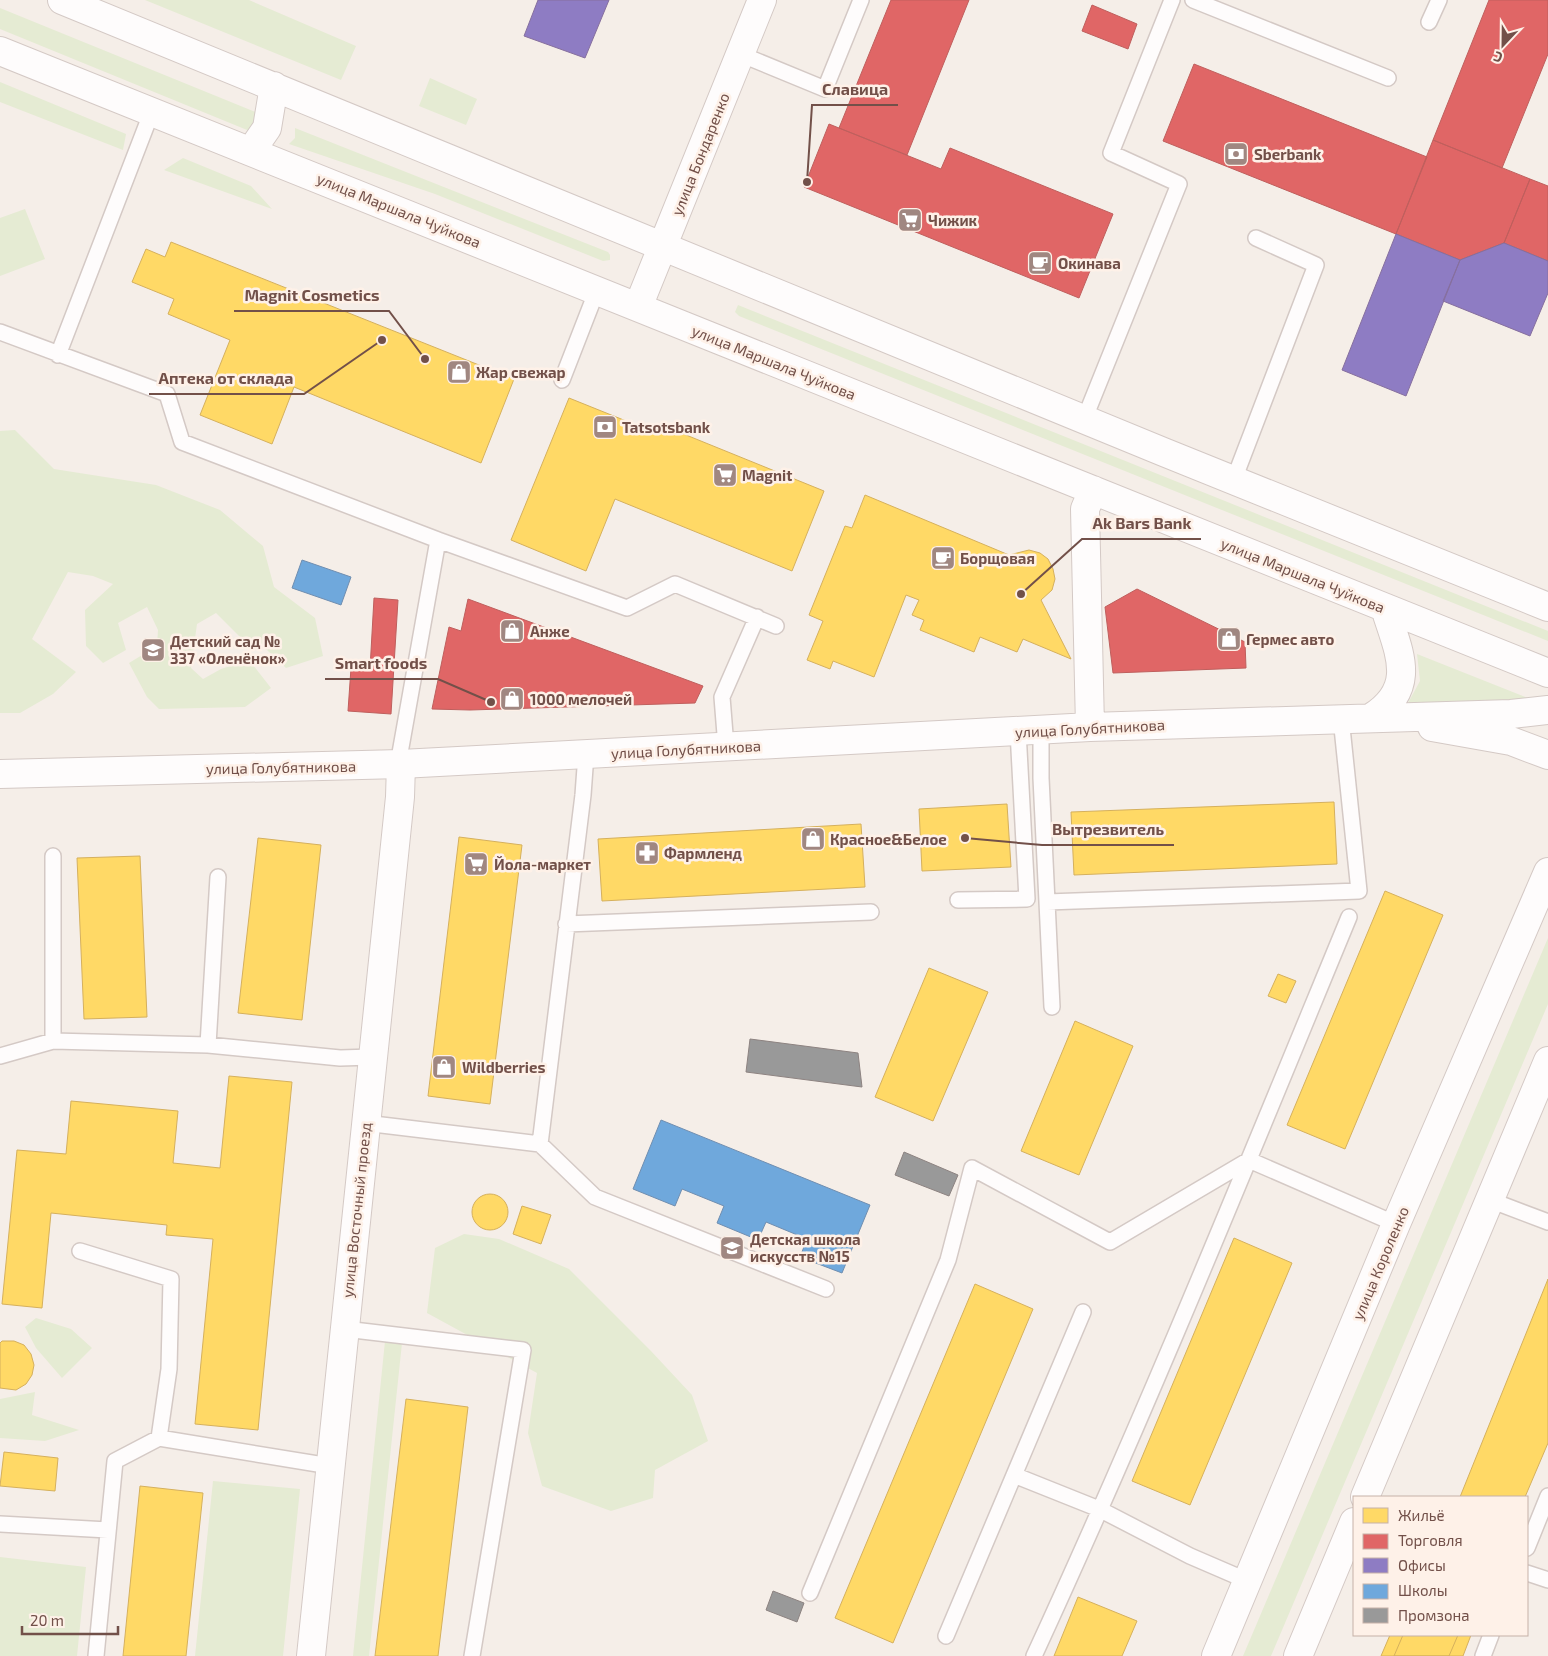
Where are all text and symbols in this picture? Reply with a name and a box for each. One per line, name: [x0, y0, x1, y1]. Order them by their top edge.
north arrow: [1478, 20, 1528, 70]
text: С: [1491, 48, 1505, 67]
callout: Славица: [812, 74, 898, 105]
text: Славица: [822, 79, 888, 98]
street label: улица Бондаренко: [667, 90, 734, 218]
bank icon: Sberbank: [1223, 141, 1249, 167]
place label: Sberbank: [1254, 145, 1322, 163]
street label: улица Маршала Чуйкова: [314, 169, 484, 252]
supermarket icon: Чижик: [897, 207, 923, 233]
place label: Чижик: [928, 211, 978, 229]
cafe icon: Окинава: [1027, 250, 1053, 276]
place label: Окинава: [1058, 254, 1121, 272]
callout: Magnit Cosmetics: [234, 280, 389, 311]
text: Magnit Cosmetics: [244, 285, 380, 304]
street label: улица Маршала Чуйкова: [689, 321, 859, 404]
shop icon: Жар свежар: [446, 359, 472, 385]
callout: Аптека от склада: [149, 363, 304, 394]
place label: Жар свежар: [476, 363, 566, 381]
text: Аптека от склада: [158, 368, 294, 387]
bank icon: Tatsotsbank: [592, 414, 618, 440]
place label: Tatsotsbank: [622, 418, 711, 436]
supermarket icon: Magnit: [712, 462, 738, 488]
place label: Magnit: [742, 466, 792, 484]
callout: Ak Bars Bank: [1082, 508, 1201, 539]
text: Ak Bars Bank: [1093, 513, 1191, 532]
street label: улица Маршала Чуйкова: [1218, 534, 1388, 617]
cafe icon: Борщовая: [930, 545, 956, 571]
place label: Борщовая: [960, 549, 1035, 567]
shop icon: Анже: [499, 618, 525, 644]
place label: Анже: [530, 622, 570, 640]
shop icon: Гермес авто: [1216, 626, 1242, 652]
place label: Гермес авто: [1246, 630, 1334, 648]
place label: Детский сад № 337 «Оленёнок»: [170, 632, 285, 667]
school or university icon: Детский сад № 337 «Оленёнок»: [140, 637, 166, 663]
callout: Smart foods: [325, 648, 438, 679]
text: Smart foods: [335, 653, 427, 672]
shop icon: 1000 мелочей: [499, 686, 525, 712]
place label: 1000 мелочей: [530, 690, 632, 708]
street label: улица Голубятникова: [1014, 715, 1166, 742]
street label: улица Голубятникова: [610, 736, 762, 763]
street label: улица Голубятникова: [206, 757, 356, 778]
callout: Вытрезвитель: [1042, 814, 1174, 845]
text: Вытрезвитель: [1052, 819, 1164, 838]
shop icon: Красное&Белое: [800, 826, 826, 852]
place label: Красное&Белое: [830, 830, 947, 848]
pharmacy icon: Фармленд: [634, 840, 660, 866]
place label: Фармленд: [664, 844, 743, 862]
supermarket icon: Йола-маркет: [463, 851, 489, 877]
place label: Йола-маркет: [494, 855, 591, 873]
shop icon: Wildberries: [431, 1054, 457, 1080]
place label: Wildberries: [462, 1058, 545, 1076]
street label: улица Восточный проезд: [338, 1121, 375, 1299]
street label: улица Короленко: [1348, 1203, 1413, 1323]
place label: Детская школа искусств №15: [750, 1230, 861, 1265]
school or university icon: Детская школа искусств №15: [719, 1235, 745, 1261]
legend: [1353, 1496, 1528, 1636]
text: Жильё: [1398, 1506, 1445, 1524]
text: Торговля: [1398, 1531, 1463, 1549]
text: Офисы: [1398, 1556, 1446, 1574]
text: Школы: [1398, 1581, 1448, 1599]
scale bar: [22, 1604, 119, 1636]
text: Промзона: [1398, 1606, 1470, 1624]
text: 20 m: [30, 1611, 64, 1629]

